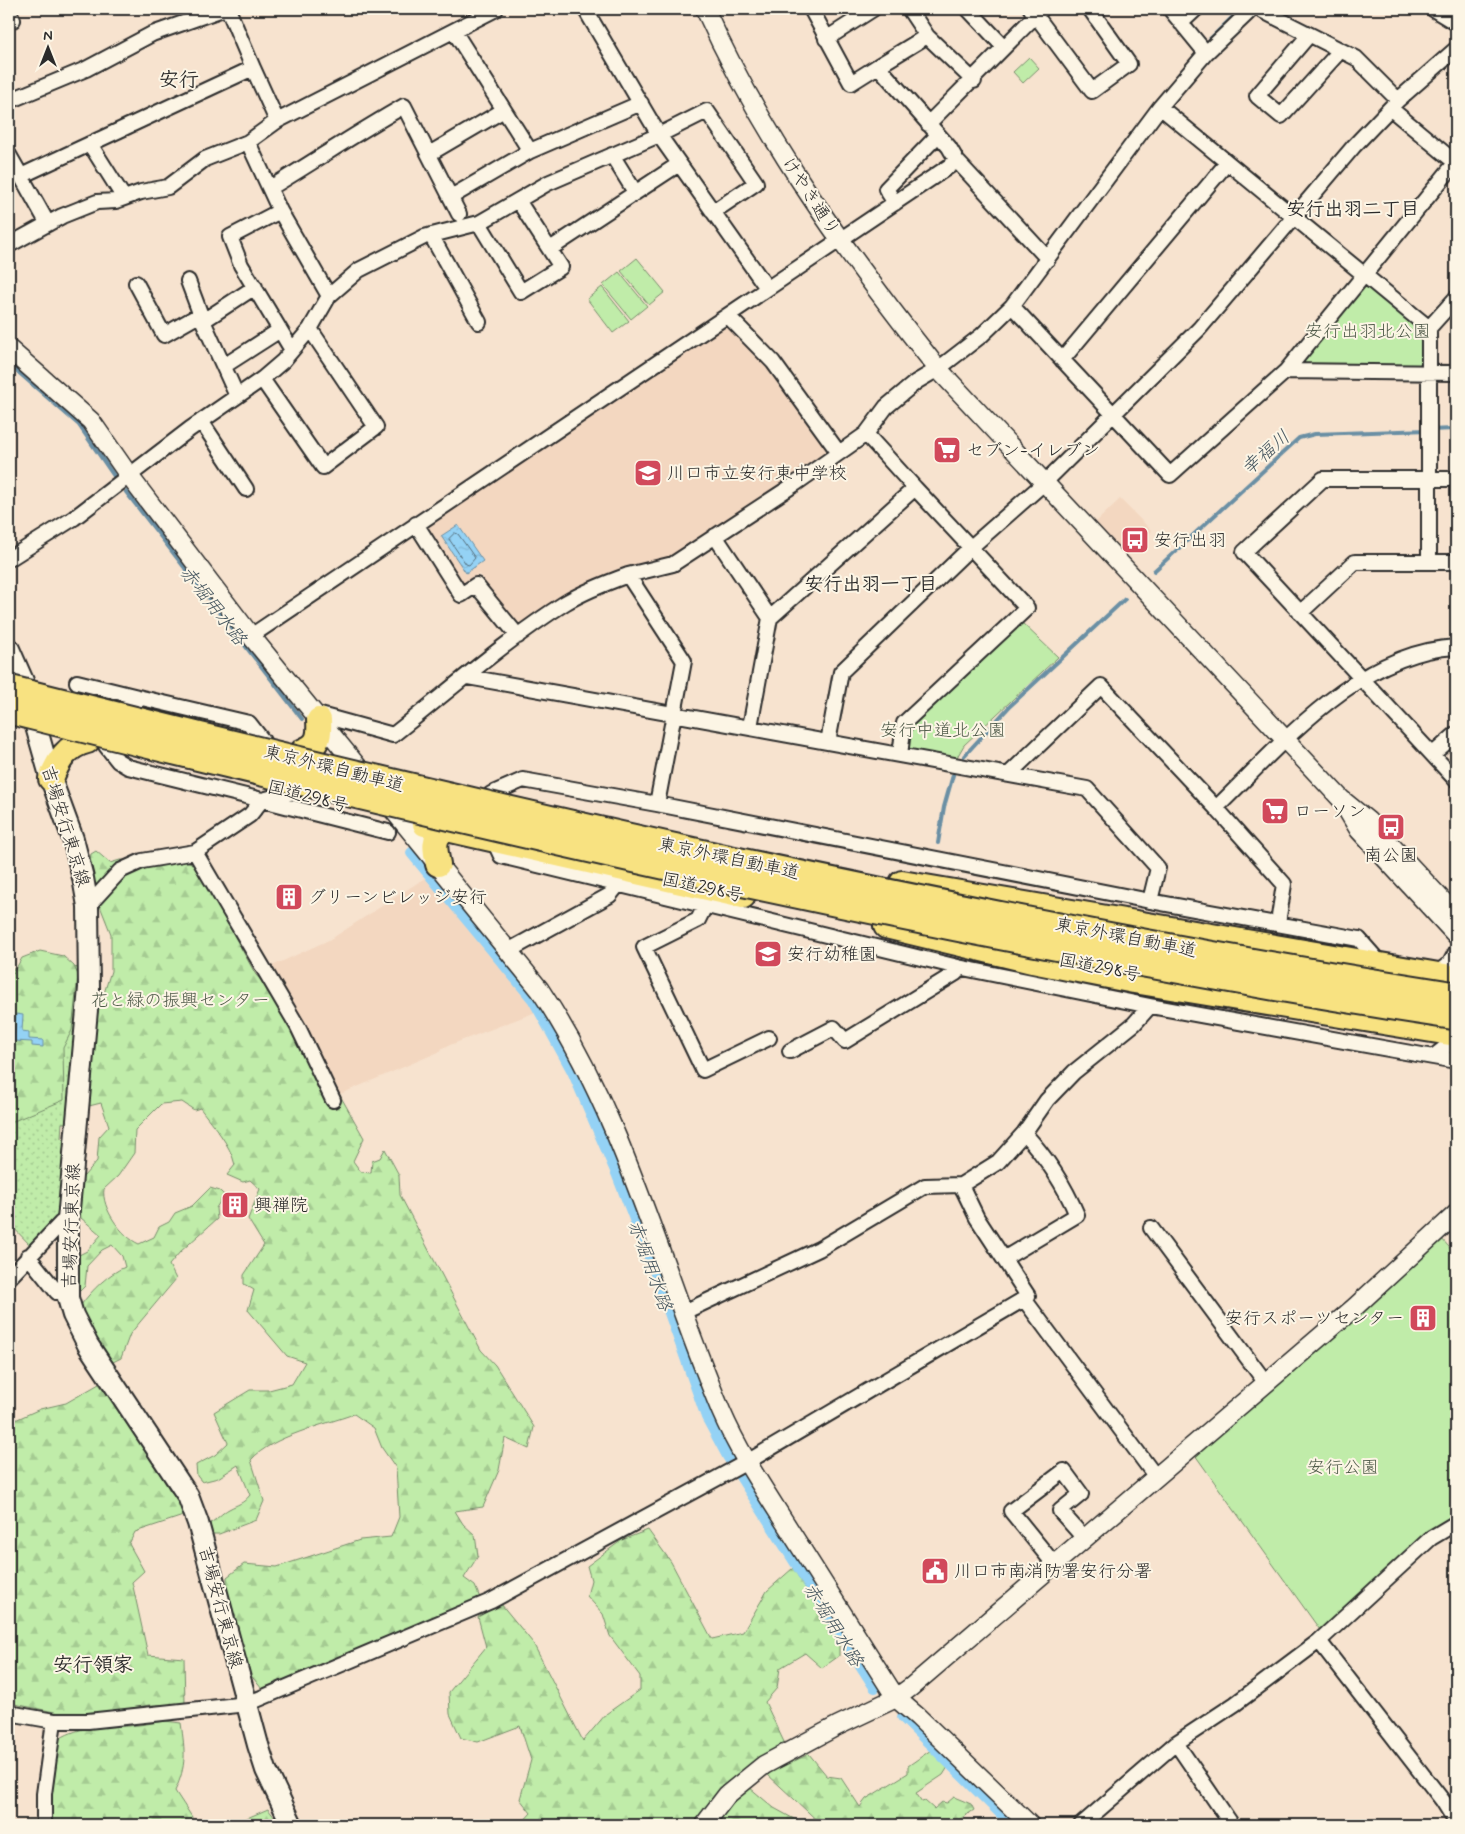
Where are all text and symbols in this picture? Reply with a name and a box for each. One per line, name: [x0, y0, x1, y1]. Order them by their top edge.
north arrow: [22, 22, 72, 72]
text: N: [43, 27, 53, 45]
district label: 安行: [159, 67, 199, 94]
street label: けやき通り: [776, 152, 845, 241]
district label: 安行出羽二丁目: [1286, 197, 1420, 222]
park label: 安行出羽北公園: [1305, 320, 1431, 344]
water label: 幸福川: [1236, 425, 1296, 481]
supermarket icon: セブン-イレブン: [932, 435, 962, 465]
place label: セブン-イレブン: [966, 439, 1100, 463]
school or university icon: 川口市立安行東中学校: [633, 458, 663, 488]
place label: 川口市立安行東中学校: [667, 462, 847, 486]
bus stop icon: 安行出羽: [1120, 525, 1150, 555]
place label: 安行出羽: [1154, 529, 1226, 553]
water label: 赤堀用水路: [174, 561, 253, 652]
district label: 安行出羽一丁目: [804, 572, 938, 597]
park label: 安行中道北公園: [880, 719, 1006, 743]
street label: 東京外環自動車道: [261, 740, 407, 798]
street label: 吉場安行東京線: [35, 763, 95, 890]
street label: 国道298号: [264, 775, 351, 819]
supermarket icon: ローソン: [1260, 796, 1290, 826]
place label: ローソン: [1294, 800, 1366, 824]
bus stop icon: 南公園: [1376, 812, 1406, 842]
street label: 東京外環自動車道: [656, 832, 802, 886]
place label: 南公園: [1364, 844, 1418, 868]
street label: 国道298号: [660, 868, 746, 908]
building icon: グリーンビレッジ安行: [274, 882, 304, 912]
place label: グリーンビレッジ安行: [308, 886, 487, 910]
street label: 東京外環自動車道: [1053, 912, 1199, 963]
school or university icon: 安行幼稚園: [753, 939, 783, 969]
place label: 安行幼稚園: [787, 943, 877, 967]
street label: 国道298号: [1057, 948, 1143, 988]
park label: 花と緑の振興センター: [90, 989, 270, 1013]
street label: 吉場安行東京線: [58, 1163, 86, 1289]
building icon: 興禅院: [220, 1190, 250, 1220]
place label: 興禅院: [254, 1194, 308, 1218]
water label: 赤堀用水路: [622, 1217, 678, 1315]
building icon: 安行スポーツセンター: [1408, 1303, 1438, 1333]
place label: 安行スポーツセンター: [1225, 1307, 1404, 1331]
park label: 安行公園: [1307, 1456, 1379, 1480]
street label: 吉場安行東京線: [192, 1543, 248, 1671]
public building icon: 川口市南消防署安行分署: [920, 1556, 950, 1586]
place label: 川口市南消防署安行分署: [954, 1560, 1152, 1584]
water label: 赤堀用水路: [797, 1578, 869, 1673]
district label: 安行領家: [53, 1652, 133, 1679]

